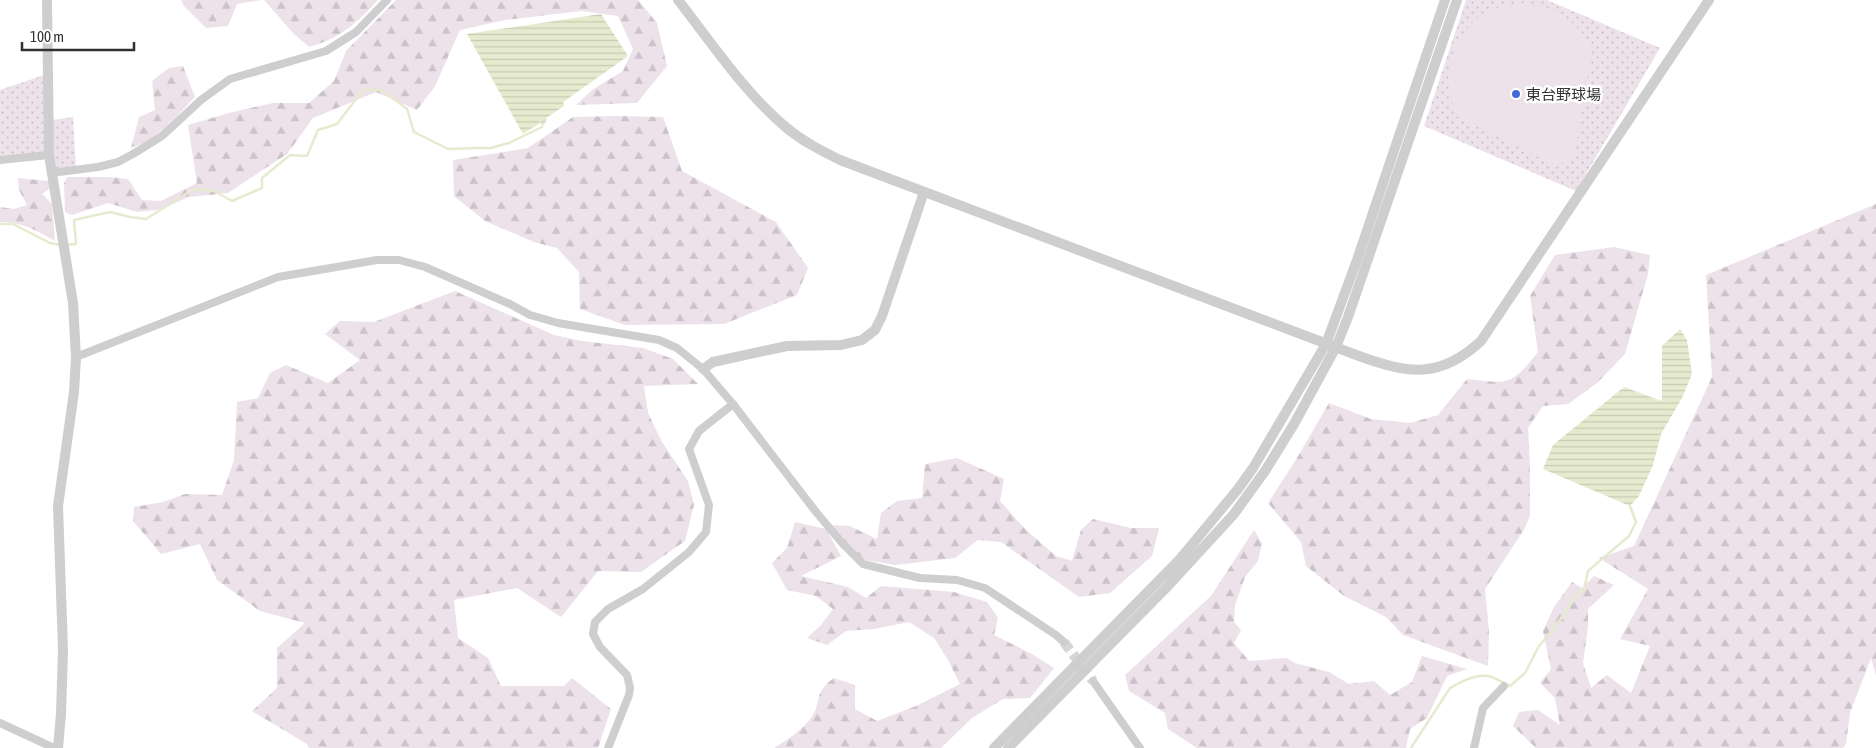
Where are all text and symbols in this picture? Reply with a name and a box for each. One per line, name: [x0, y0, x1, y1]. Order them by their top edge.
scale bar: [22, 20, 135, 52]
text: 100 m: [30, 28, 64, 45]
place label: 東台野球場: [1526, 86, 1601, 103]
marker: 東台野球場: [1510, 88, 1522, 100]

